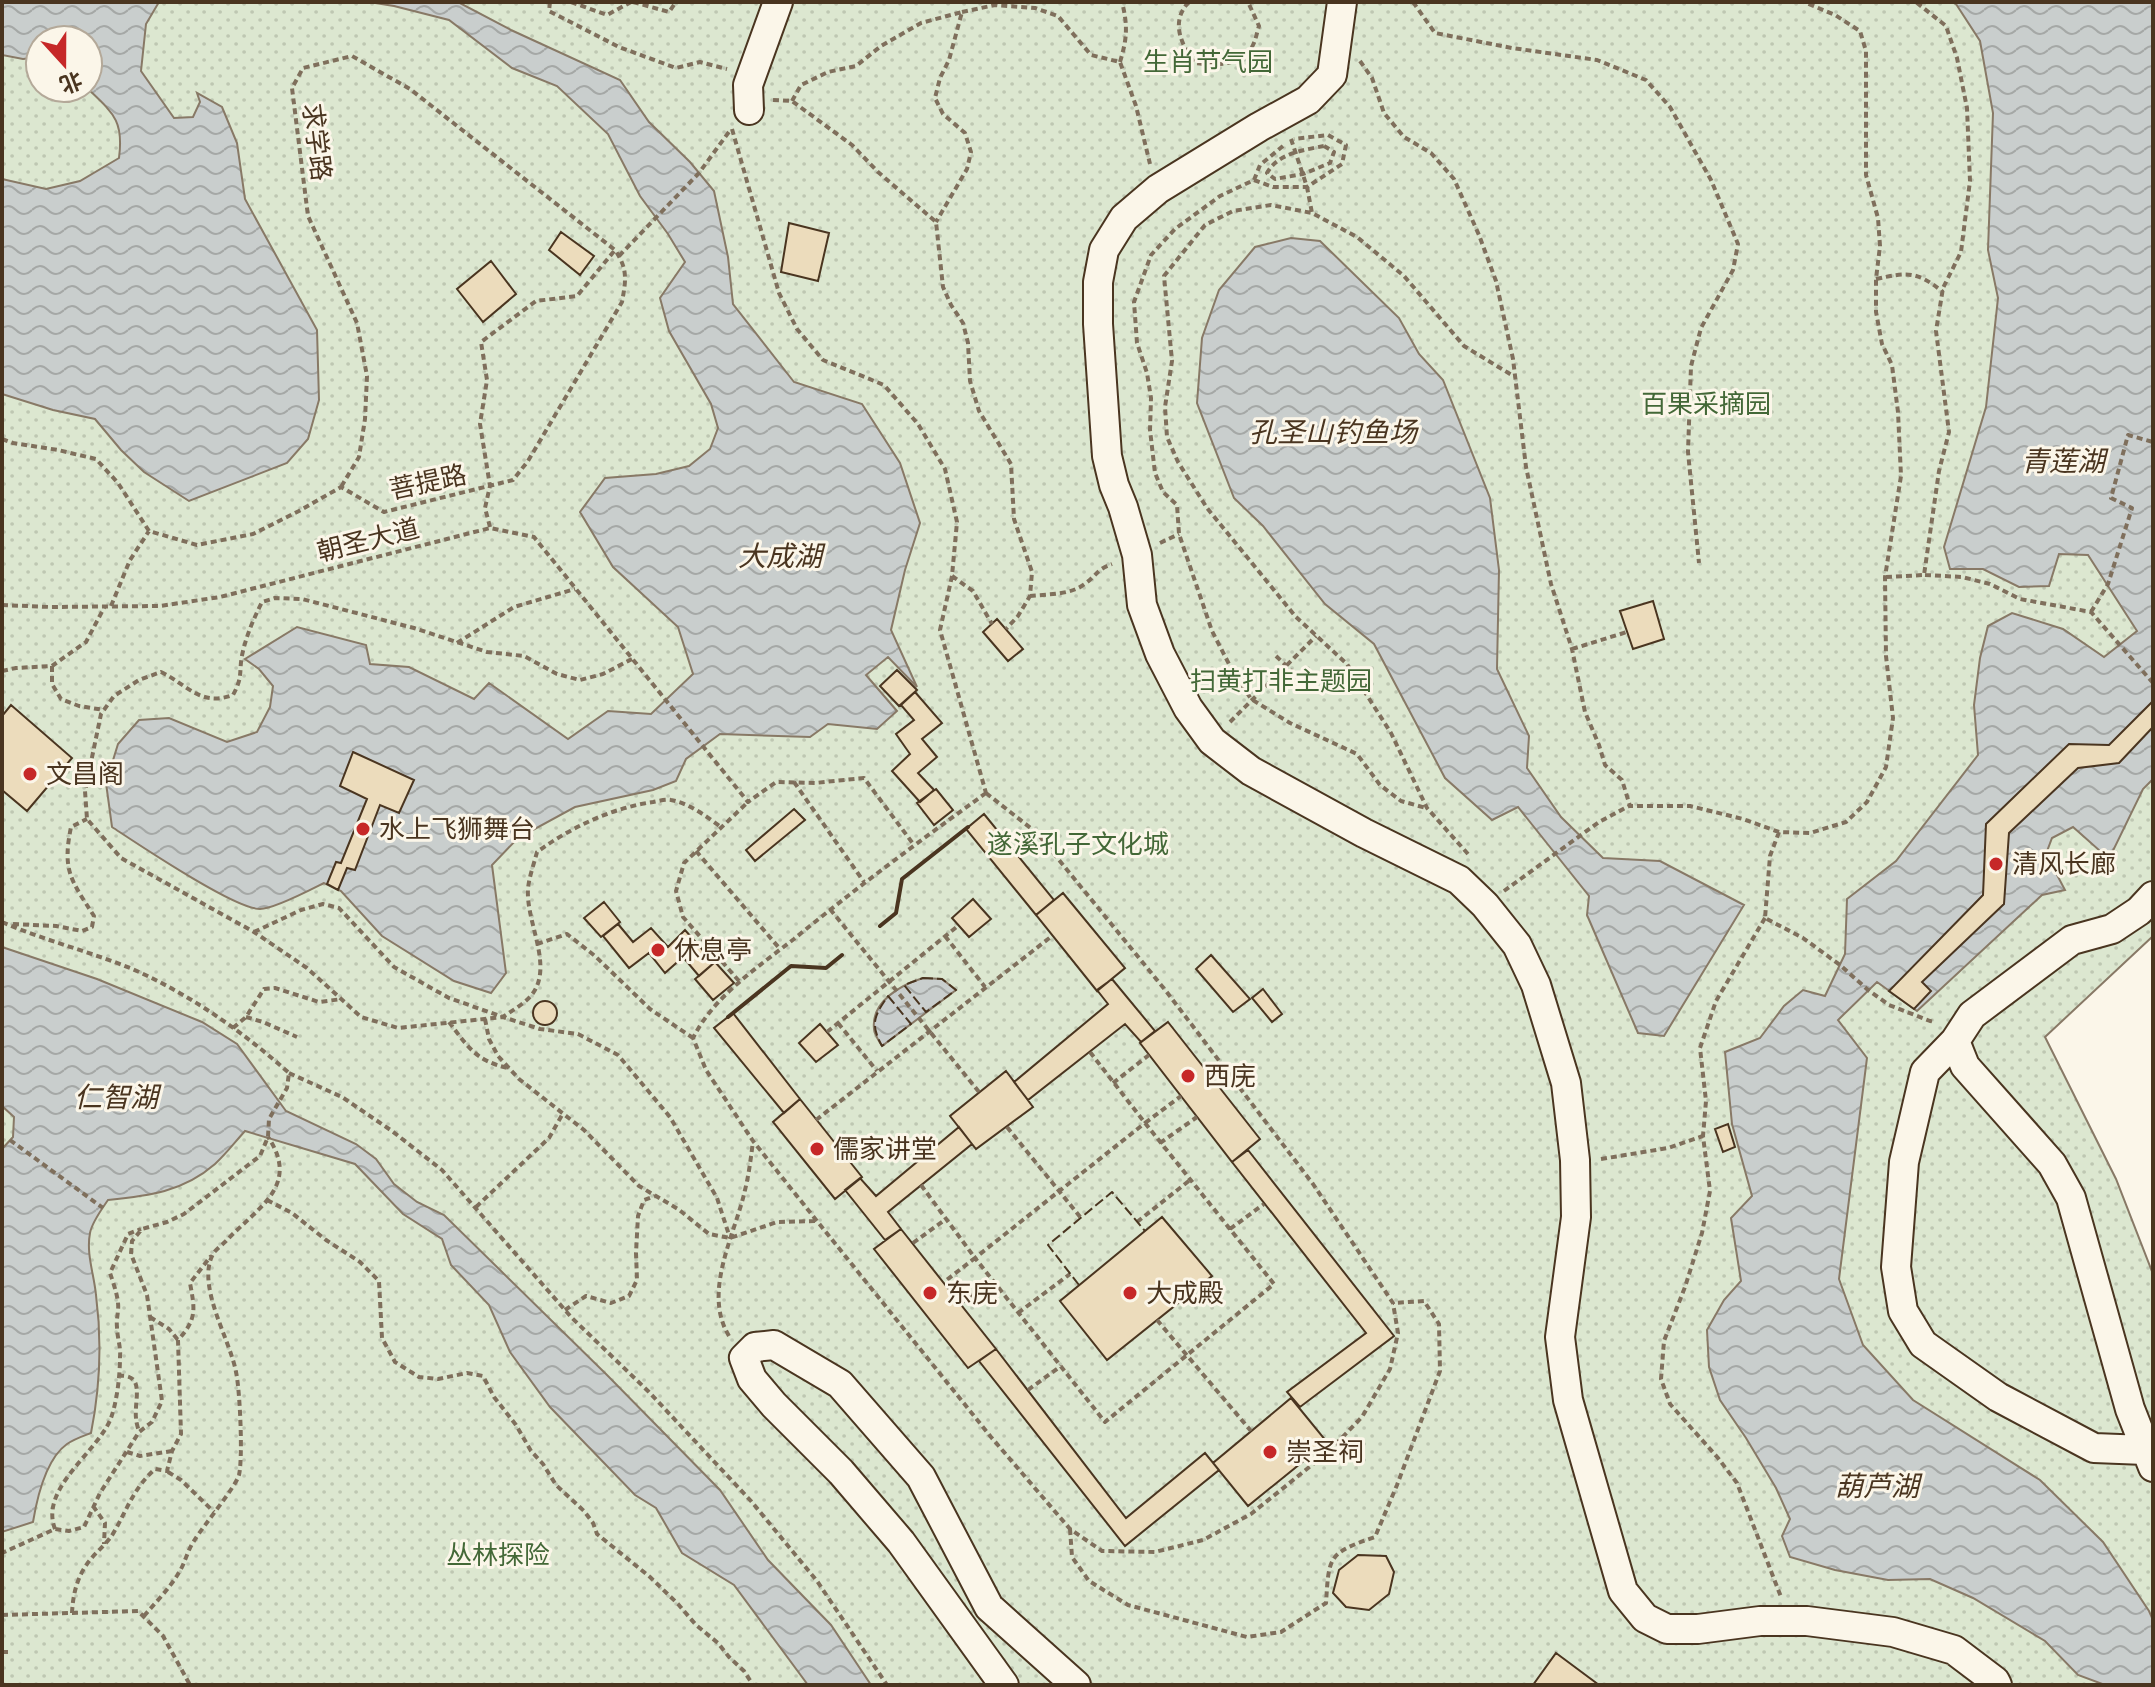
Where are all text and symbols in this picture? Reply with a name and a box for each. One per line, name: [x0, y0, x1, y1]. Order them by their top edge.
north arrow: [24, 24, 104, 104]
park label: 生肖节气园: [1143, 47, 1273, 77]
text: 北: [56, 67, 86, 99]
street label: 求学路: [297, 101, 337, 183]
park label: 百果采摘园: [1641, 389, 1771, 419]
water label: 孔圣山钓鱼场: [1249, 416, 1419, 449]
water label: 青莲湖: [2021, 445, 2109, 478]
street label: 菩提路: [387, 459, 469, 505]
street label: 朝圣大道: [314, 513, 422, 567]
water label: 大成湖: [738, 540, 826, 573]
park label: 扫黄打非主题园: [1190, 666, 1372, 696]
place label: 文昌阁: [46, 759, 124, 789]
marker: 文昌阁: [21, 765, 39, 783]
place label: 水上飞狮舞台: [379, 814, 535, 844]
marker: 水上飞狮舞台: [354, 820, 372, 838]
park label: 遂溪孔子文化城: [987, 829, 1169, 859]
place label: 清风长廊: [2012, 849, 2116, 879]
marker: 清风长廊: [1987, 855, 2005, 873]
place label: 休息亭: [674, 935, 752, 965]
marker: 休息亭: [649, 941, 667, 959]
place label: 西庑: [1204, 1061, 1256, 1091]
marker: 西庑: [1179, 1067, 1197, 1085]
water label: 仁智湖: [74, 1081, 162, 1114]
place label: 儒家讲堂: [833, 1134, 937, 1164]
marker: 儒家讲堂: [808, 1140, 826, 1158]
place label: 东庑: [946, 1278, 998, 1308]
place label: 大成殿: [1146, 1278, 1224, 1308]
marker: 东庑: [921, 1284, 939, 1302]
marker: 大成殿: [1121, 1284, 1139, 1302]
place label: 崇圣祠: [1286, 1437, 1364, 1467]
marker: 崇圣祠: [1261, 1443, 1279, 1461]
water label: 葫芦湖: [1835, 1470, 1923, 1503]
park label: 丛林探险: [446, 1540, 550, 1570]

